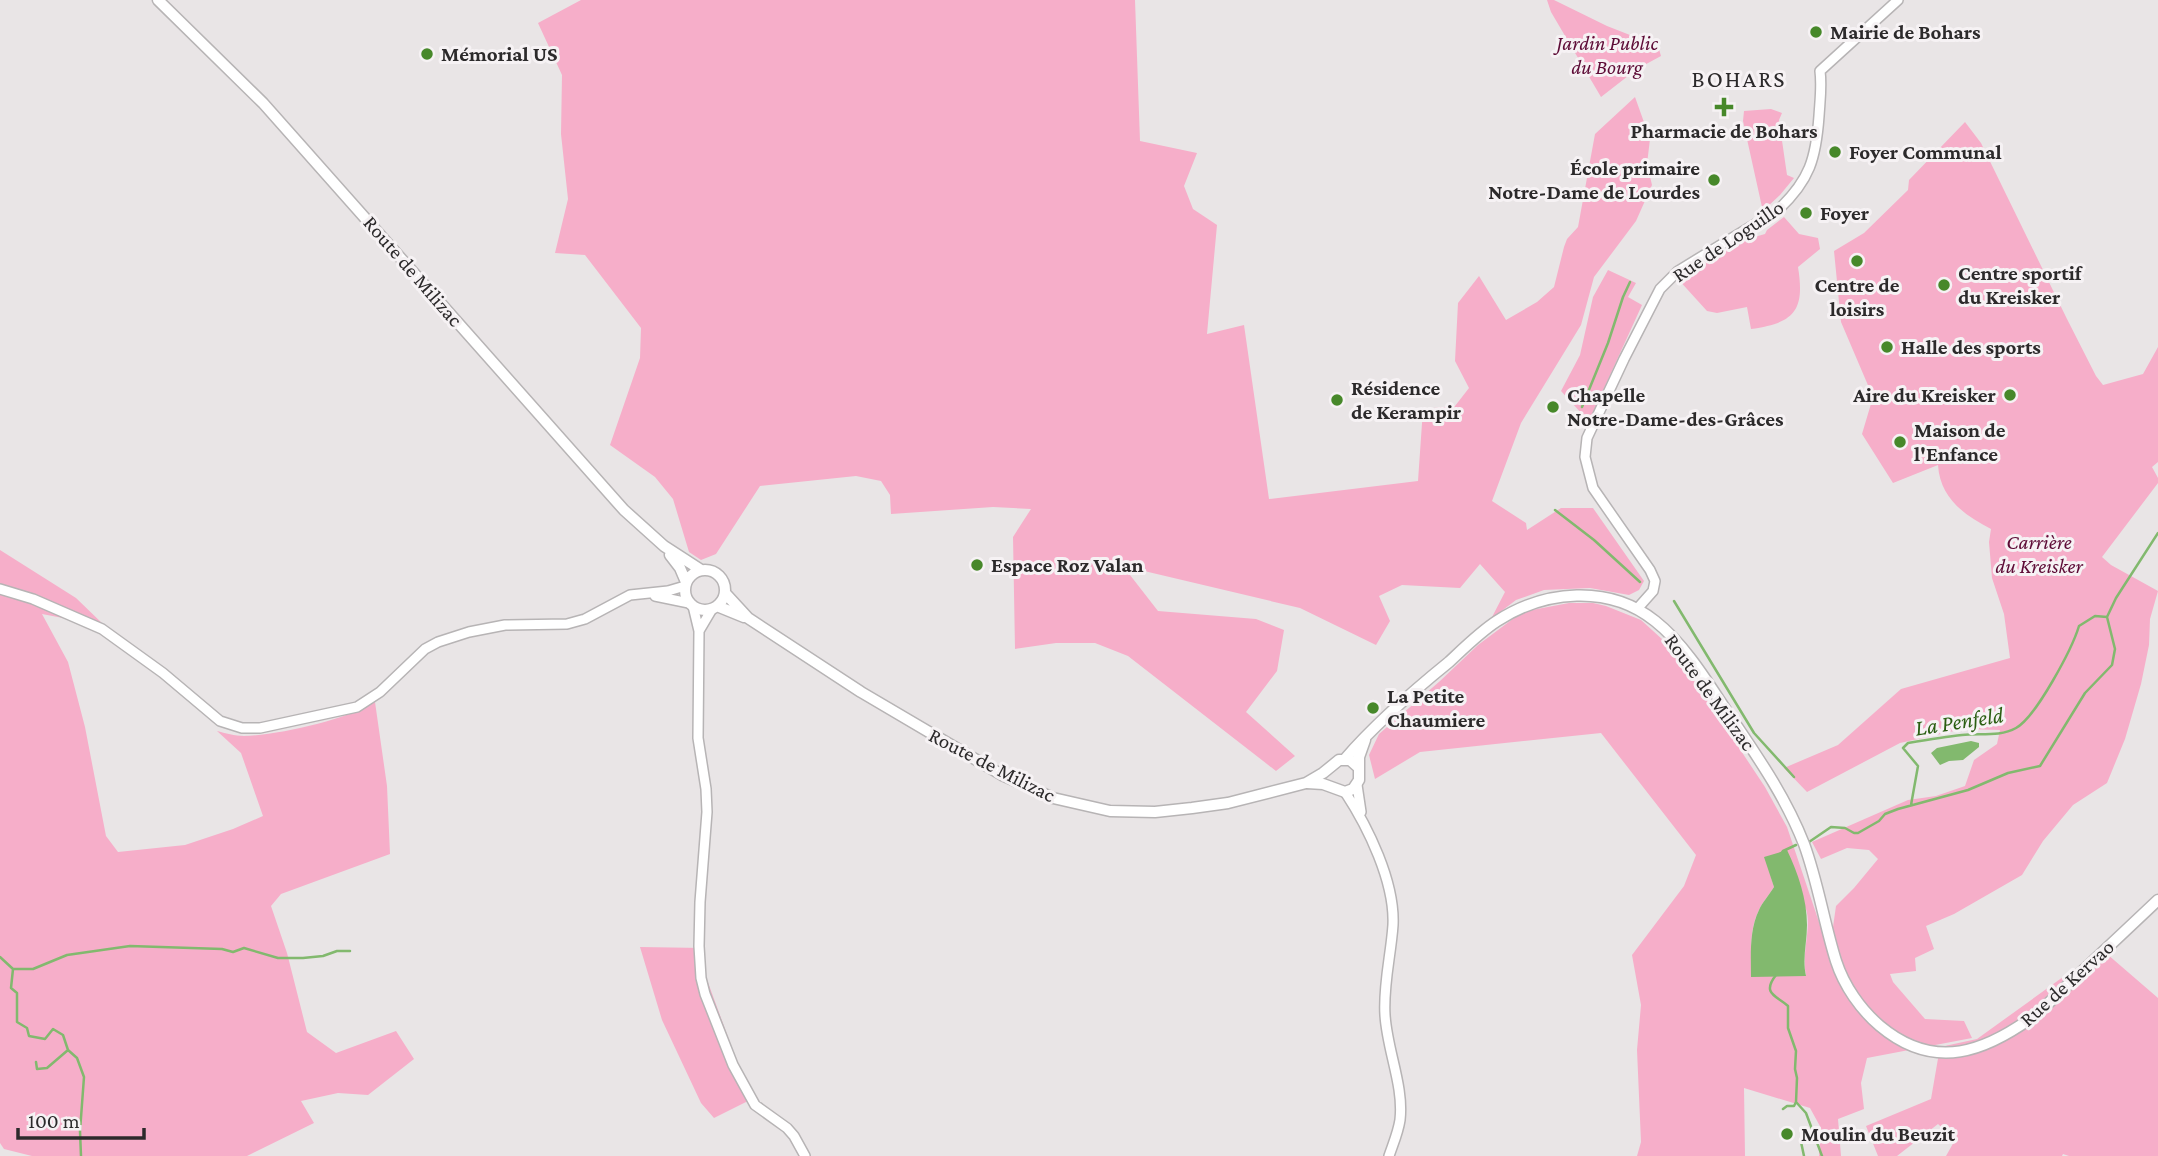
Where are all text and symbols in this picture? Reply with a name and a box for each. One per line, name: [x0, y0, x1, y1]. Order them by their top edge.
place label: Mairie de Bohars: [1830, 20, 1981, 44]
marker: Mairie de Bohars: [1808, 24, 1824, 40]
park label: Jardin Public du Bourg: [1552, 31, 1658, 79]
place label: Mémorial US: [441, 42, 558, 66]
marker: Mémorial US: [419, 46, 435, 62]
district label: BOHARS: [1692, 65, 1786, 92]
marker: Pharmacie de Bohars: [1716, 99, 1732, 115]
place label: Pharmacie de Bohars: [1630, 119, 1818, 143]
place label: Foyer Communal: [1849, 140, 2002, 164]
marker: Foyer Communal: [1827, 144, 1843, 160]
place label: École primaire Notre-Dame de Lourdes: [1488, 156, 1700, 204]
marker: École primaire Notre-Dame de Lourdes: [1706, 172, 1722, 188]
street label: Rue de Loguillo: [1668, 195, 1788, 287]
place label: Foyer: [1820, 201, 1870, 225]
marker: Foyer: [1798, 205, 1814, 221]
street label: Route de Milizac: [359, 211, 468, 331]
marker: Centre de loisirs: [1849, 253, 1865, 269]
place label: Centre sportif du Kreisker: [1958, 261, 2083, 309]
place label: Centre de loisirs: [1815, 273, 1900, 321]
marker: Centre sportif du Kreisker: [1936, 277, 1952, 293]
place label: Halle des sports: [1901, 335, 2041, 359]
marker: Halle des sports: [1879, 339, 1895, 355]
place label: Résidence de Kerampir: [1351, 376, 1462, 424]
place label: Chapelle Notre-Dame-des-Grâces: [1567, 383, 1784, 431]
place label: Aire du Kreisker: [1852, 383, 1997, 407]
marker: Aire du Kreisker: [2002, 387, 2018, 403]
marker: Résidence de Kerampir: [1329, 392, 1345, 408]
marker: Chapelle Notre-Dame-des-Grâces: [1545, 399, 1561, 415]
place label: Maison de l'Enfance: [1914, 418, 2006, 466]
marker: Maison de l'Enfance: [1892, 434, 1908, 450]
park label: Carrière du Kreisker: [1995, 530, 2083, 578]
place label: Espace Roz Valan: [991, 553, 1144, 577]
marker: Espace Roz Valan: [969, 557, 985, 573]
street label: Route de Milizac: [1660, 629, 1761, 755]
place label: La Petite Chaumiere: [1387, 684, 1485, 732]
marker: La Petite Chaumiere: [1365, 700, 1381, 716]
water label: La Penfeld: [1913, 701, 2006, 741]
street label: Route de Milizac: [925, 723, 1059, 807]
street label: Rue de Kervao: [2015, 935, 2119, 1031]
scale bar: [18, 1096, 144, 1140]
text: 100 m: [28, 1109, 80, 1133]
place label: Moulin du Beuzit: [1801, 1122, 1956, 1146]
marker: Moulin du Beuzit: [1779, 1126, 1795, 1142]

